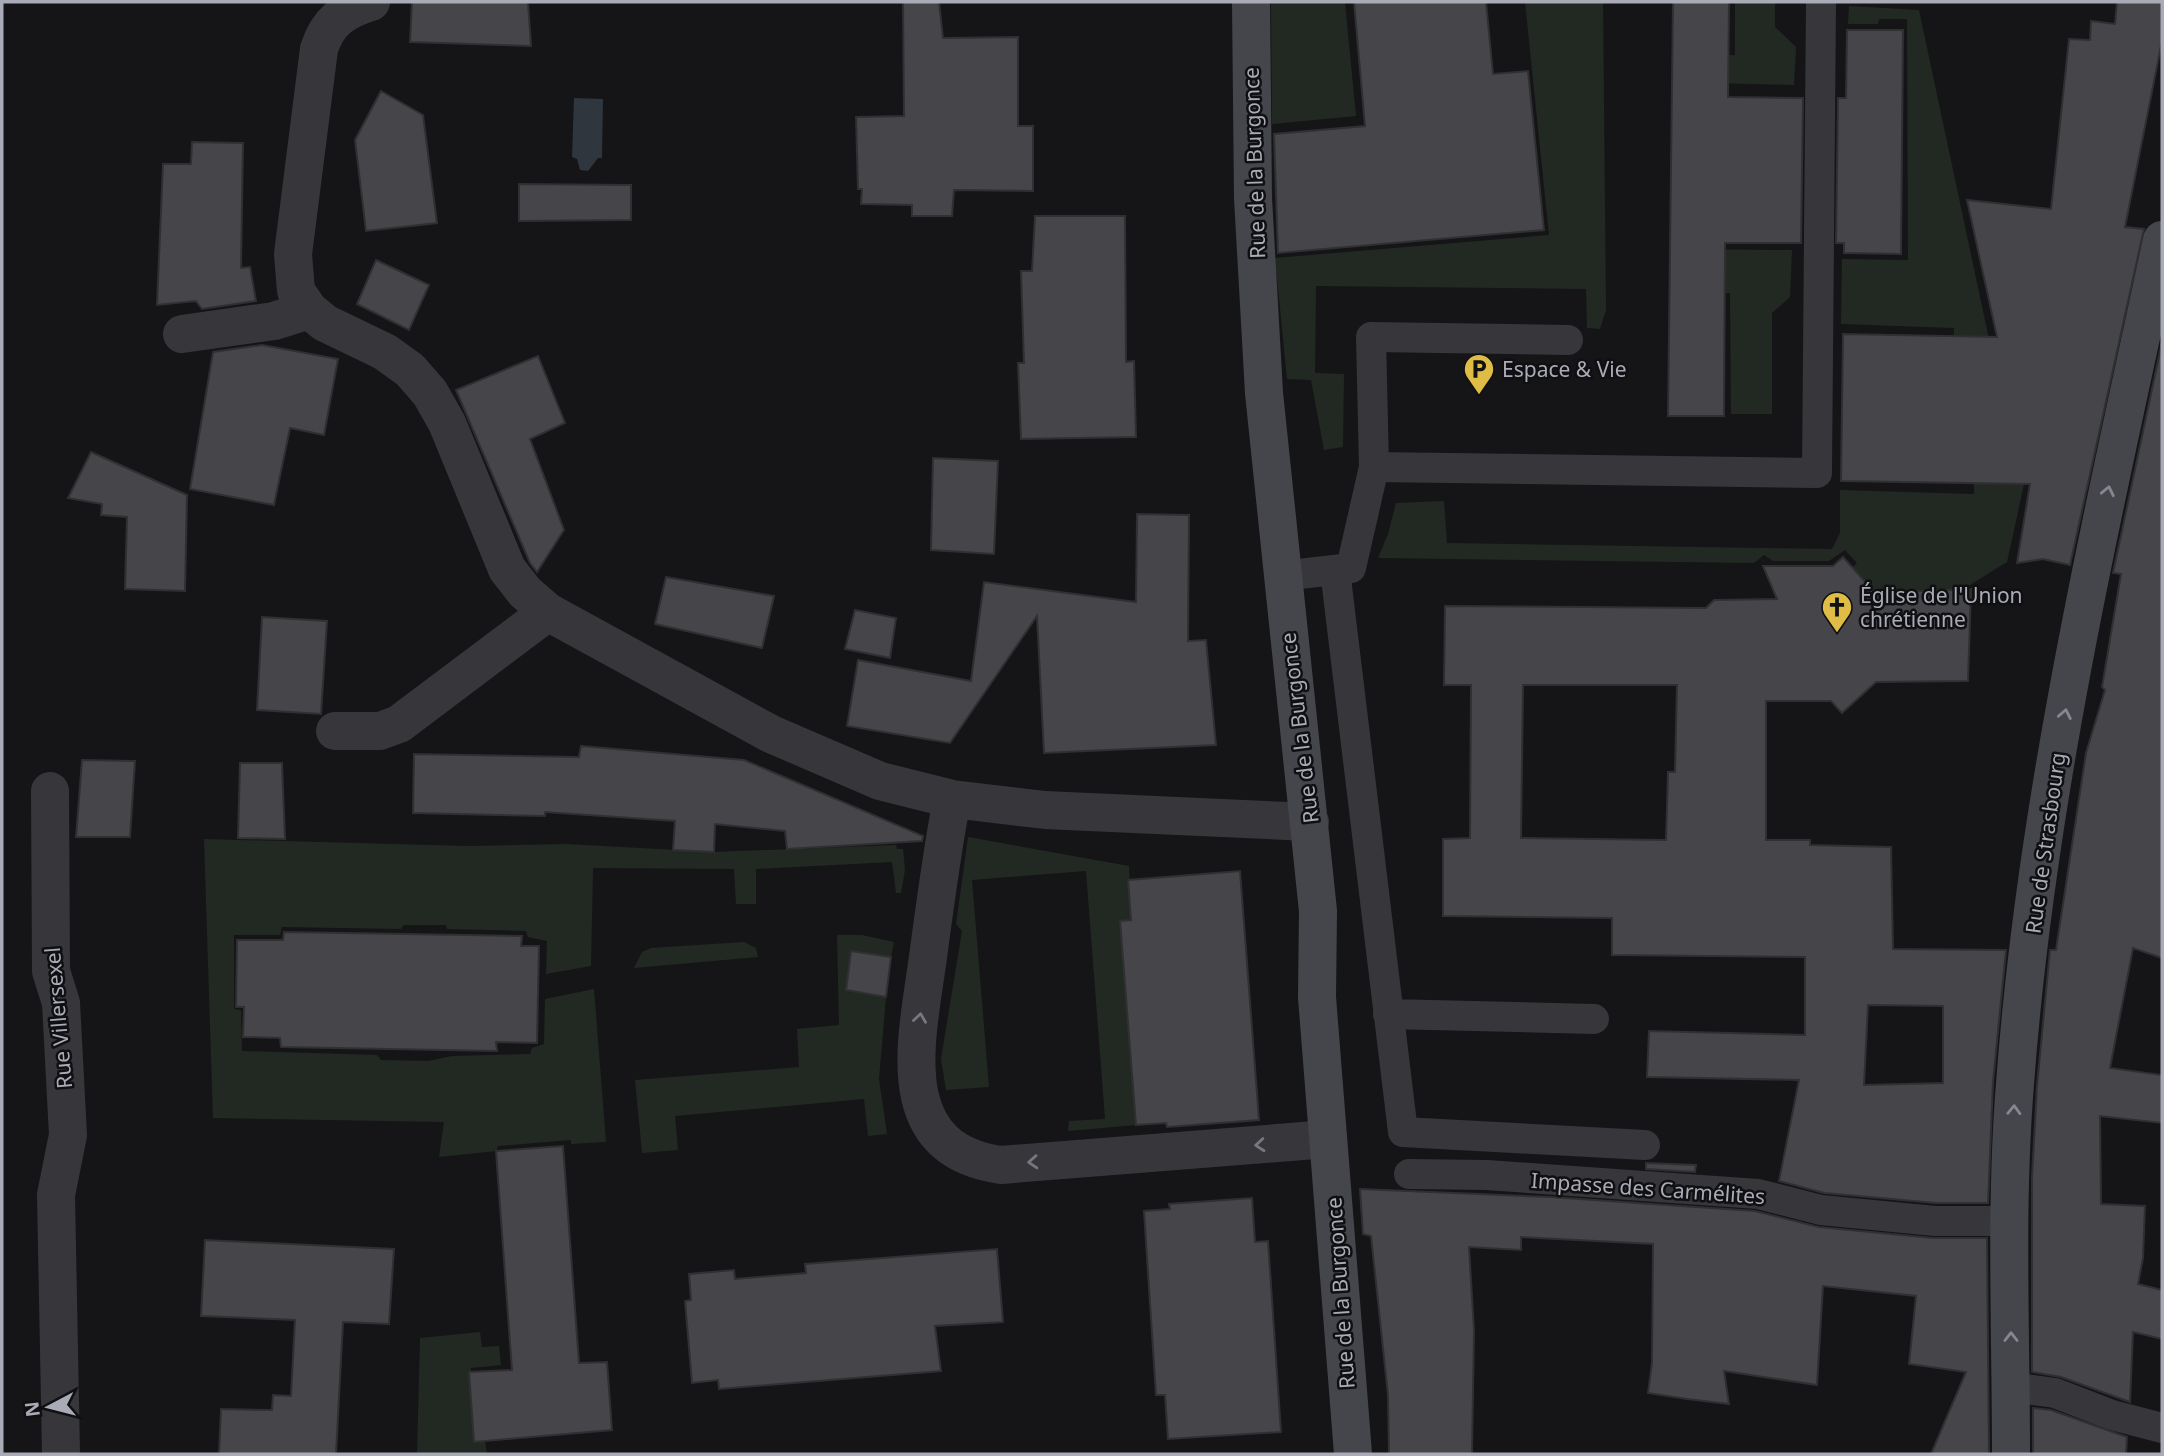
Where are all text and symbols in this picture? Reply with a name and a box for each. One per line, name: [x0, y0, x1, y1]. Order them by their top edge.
street label: Rue de la Burgonce: [1237, 67, 1271, 259]
parking icon: Espace & Vie: [1462, 352, 1496, 396]
place label: Espace & Vie: [1502, 355, 1627, 383]
one-way arrow: [2100, 485, 2115, 497]
place label: Église de l'Union chrétienne: [1860, 581, 2023, 633]
church icon: Église de l'Union chrétienne: [1820, 590, 1854, 634]
street label: Rue de la Burgonce: [1273, 631, 1325, 825]
one-way arrow: [2057, 708, 2072, 720]
street label: Rue de Strasbourg: [2018, 751, 2072, 935]
street label: Rue Villersexel: [38, 946, 78, 1090]
one-way arrow: [912, 1012, 927, 1023]
one-way arrow: [2006, 1104, 2022, 1114]
one-way arrow: [1254, 1137, 1265, 1152]
one-way arrow: [1028, 1154, 1039, 1169]
street label: Impasse des Carmélites: [1530, 1166, 1766, 1210]
street label: Rue de la Burgonce: [1319, 1196, 1361, 1390]
one-way arrow: [2003, 1331, 2019, 1342]
north arrow: [14, 1372, 84, 1442]
text: N: [18, 1400, 46, 1418]

